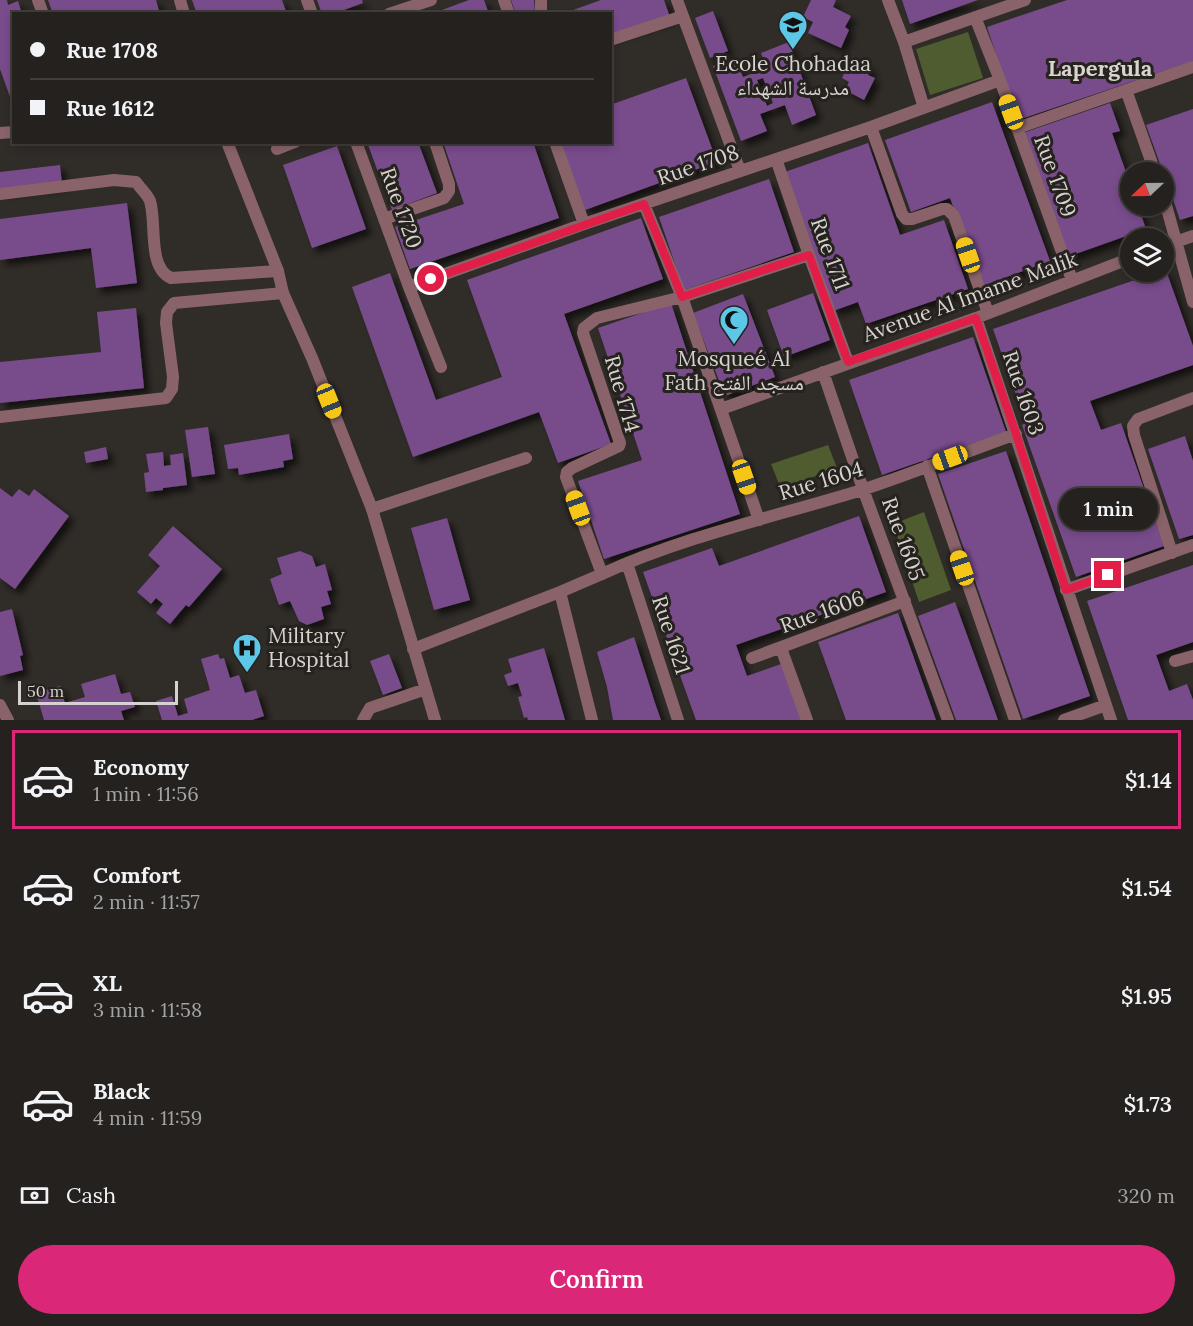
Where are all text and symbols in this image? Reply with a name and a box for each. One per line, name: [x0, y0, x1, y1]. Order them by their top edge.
school or university icon: Ecole Chohadaa مدرسة الشهداء: [777, 9, 809, 51]
text: Rue 1708: [66, 36, 158, 64]
place label: Ecole Chohadaa مدرسة الشهداء: [715, 50, 871, 101]
district label: Lapergula: [1048, 54, 1153, 82]
car: [996, 92, 1026, 132]
text: Rue 1612: [66, 94, 154, 122]
street label: Rue 1709: [1028, 131, 1083, 220]
street label: Rue 1708: [653, 138, 742, 191]
north arrow: [1120, 162, 1174, 216]
map controls: [1120, 162, 1174, 282]
street label: Rue 1720: [374, 164, 429, 252]
street label: Rue 1711: [805, 214, 856, 294]
button: layers: [1120, 228, 1174, 282]
car: [954, 235, 982, 275]
street label: Avenue Al Imame Malik: [858, 245, 1081, 348]
route start: [417, 265, 444, 292]
mosque icon: Mosqueé Al Fath مسجد الفتح: [718, 304, 750, 346]
place label: Mosqueé Al Fath مسجد الفتح: [664, 345, 804, 396]
street label: Rue 1603: [997, 347, 1050, 438]
street label: Rue 1714: [599, 352, 646, 436]
car: [314, 381, 344, 421]
car: [930, 443, 970, 473]
street label: Rue 1604: [775, 455, 866, 506]
car: [730, 457, 758, 497]
car: [563, 488, 593, 528]
callout: 1 min: [1058, 488, 1158, 530]
street label: Rue 1605: [876, 493, 931, 584]
text: 1 min: [1083, 496, 1134, 521]
car: [948, 548, 976, 588]
route end: [1094, 561, 1121, 588]
street label: Rue 1606: [776, 584, 868, 639]
street label: Rue 1621: [646, 592, 697, 678]
place label: Military Hospital: [268, 622, 349, 673]
hospital icon: Military Hospital: [231, 632, 263, 674]
scale bar: [18, 678, 178, 706]
text: 50 m: [27, 681, 64, 701]
icon: car: [21, 753, 75, 807]
text: Economy: [93, 753, 189, 781]
text: $1.14: [1125, 766, 1172, 794]
text: 1 min · 11:56: [93, 781, 199, 806]
icon: car: [21, 861, 75, 915]
text: Comfort: [93, 861, 181, 889]
text: $1.54: [1122, 874, 1172, 902]
text: 2 min · 11:57: [93, 889, 200, 914]
icon: car: [21, 969, 75, 1023]
text: XL: [93, 969, 122, 997]
text: $1.95: [1121, 982, 1172, 1010]
text: 3 min · 11:58: [93, 997, 202, 1022]
icon: car: [21, 1077, 75, 1131]
text: Black: [93, 1077, 150, 1105]
text: $1.73: [1124, 1090, 1172, 1118]
text: 4 min · 11:59: [93, 1105, 202, 1130]
icon: cash: [18, 1179, 51, 1212]
text: Cash: [66, 1181, 116, 1209]
text: 320 m: [1118, 1183, 1175, 1208]
button: Confirm: [18, 1245, 1175, 1314]

